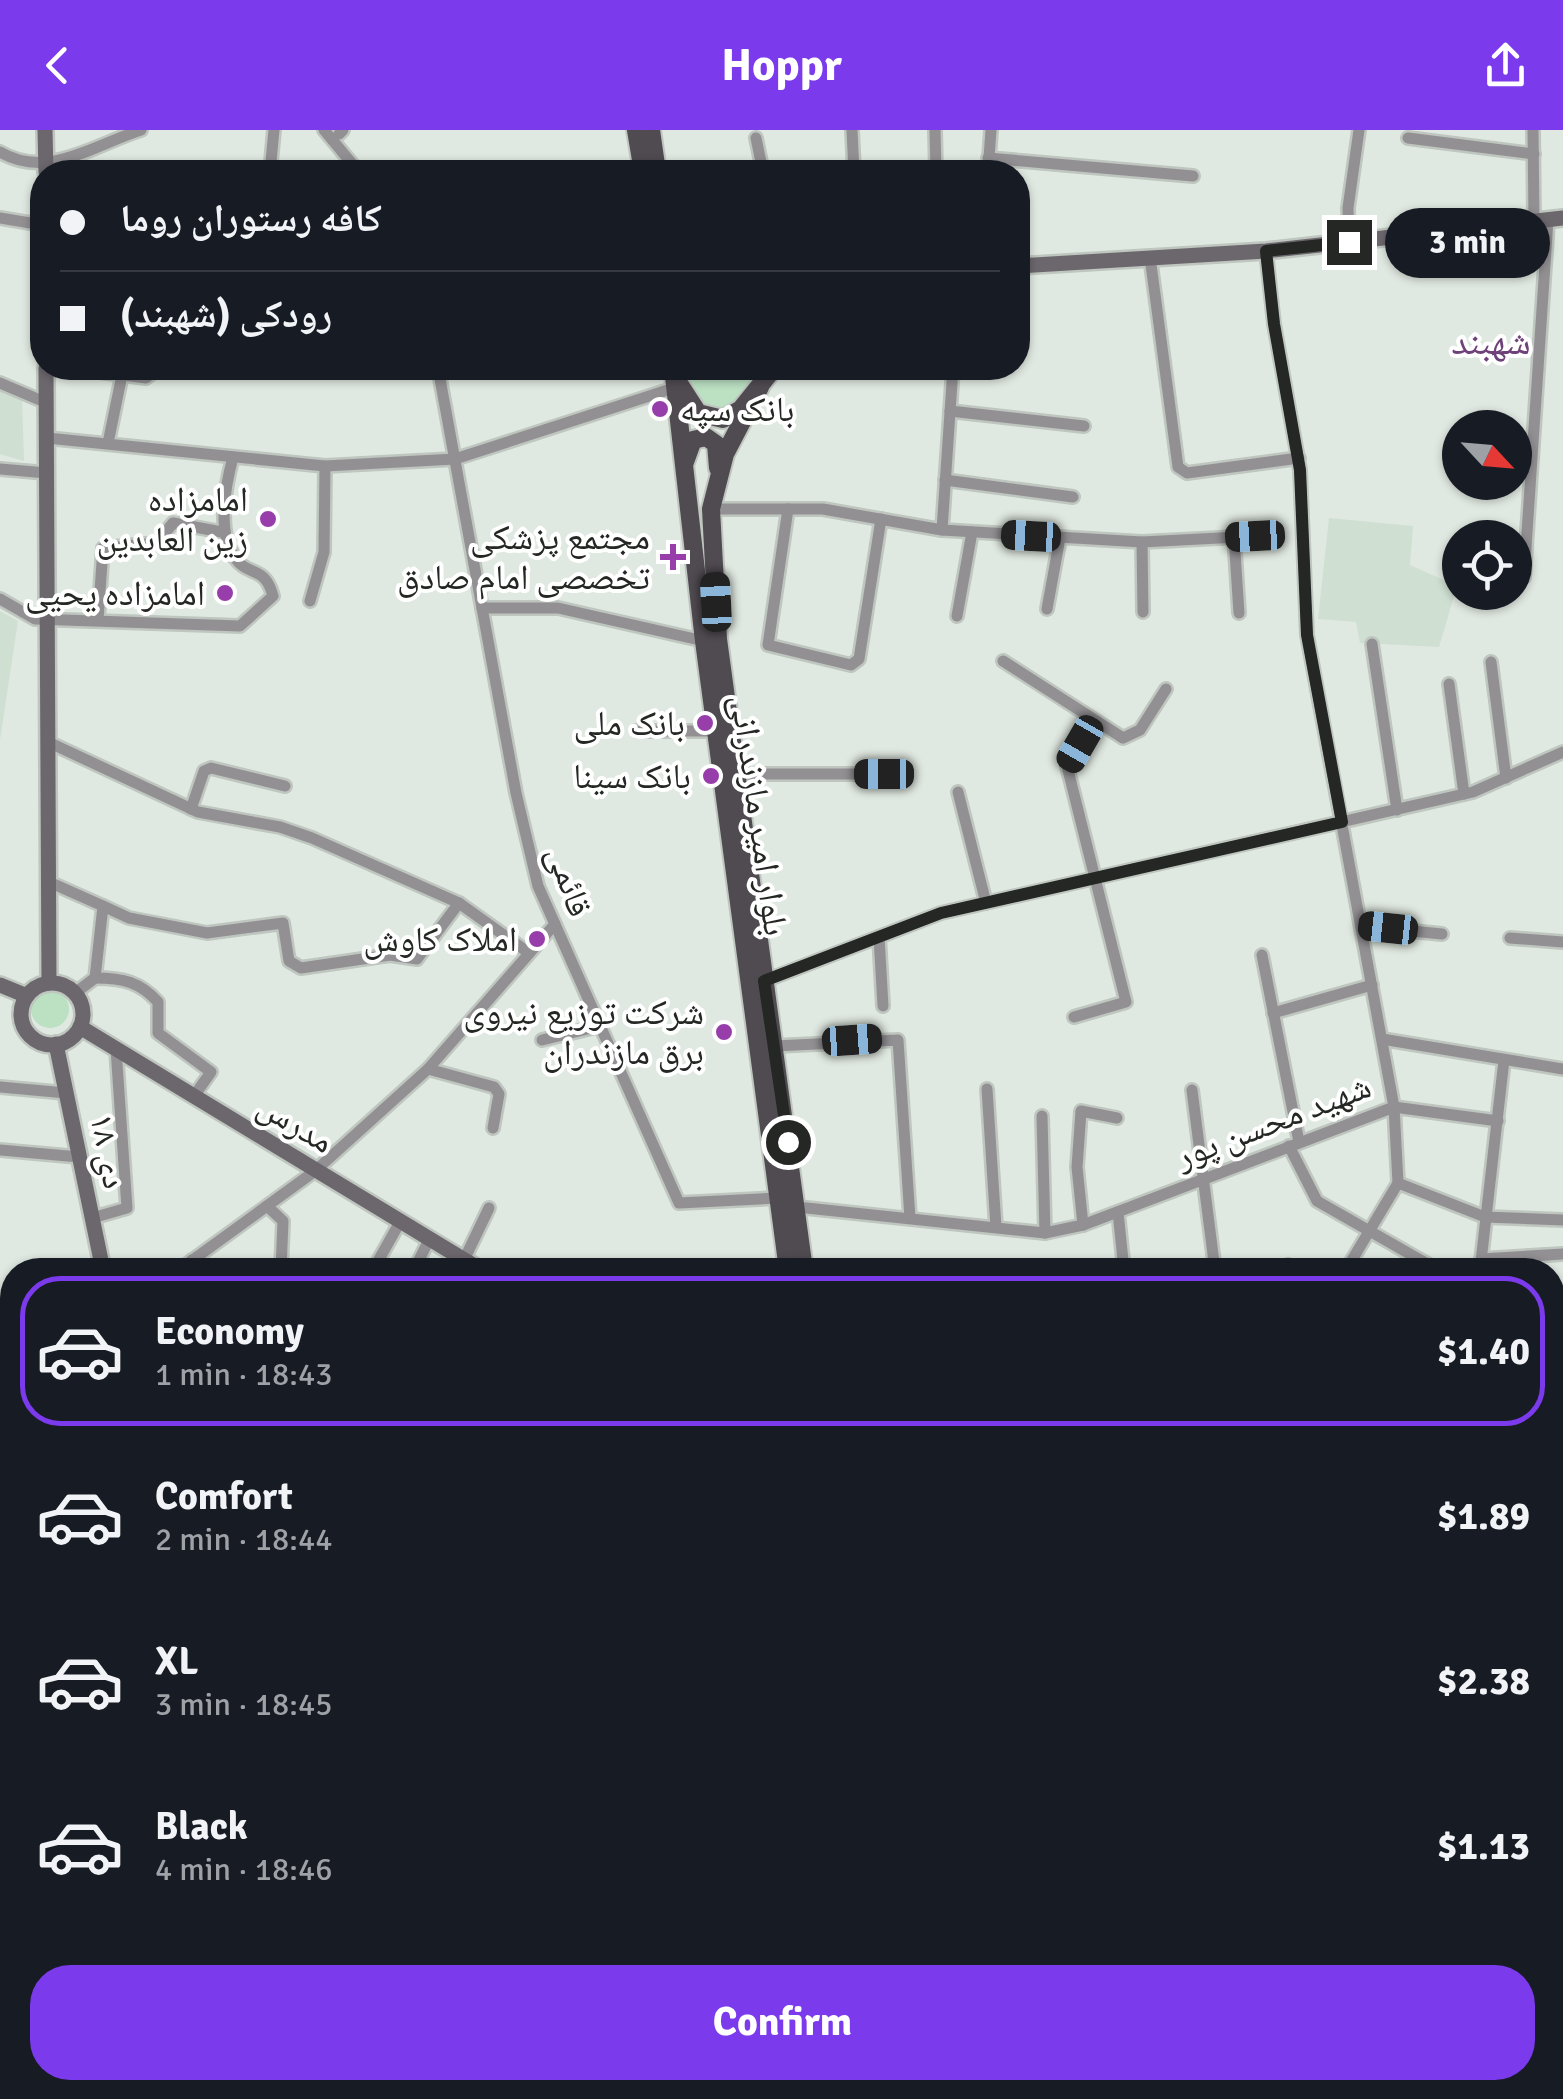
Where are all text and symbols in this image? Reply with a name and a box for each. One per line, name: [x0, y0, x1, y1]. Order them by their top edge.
icon: back: [30, 38, 85, 93]
text: Hoppr: [721, 38, 842, 93]
icon: share: [1478, 38, 1533, 93]
text: کافه رستوران روما: [120, 195, 382, 242]
callout: 3 min: [1384, 207, 1549, 277]
route end: [1327, 220, 1372, 265]
text: 3 min: [1429, 223, 1506, 262]
text: رودکی (شهبند): [120, 291, 332, 338]
district label: شهبند: [1451, 318, 1531, 365]
place label: بانک سپه: [680, 388, 794, 431]
marker: بانک سپه: [649, 398, 671, 420]
north arrow: [1442, 410, 1532, 500]
map controls: [1442, 410, 1532, 610]
place label: امامزاده زین العابدین: [97, 478, 248, 561]
marker: امامزاده زین العابدین: [257, 508, 279, 530]
place label: مجتمع پزشکی تخصصی امام صادق: [397, 516, 650, 600]
car: [1000, 519, 1062, 553]
car: [1224, 519, 1286, 553]
button: locate: [1442, 520, 1532, 610]
marker: مجتمع پزشکی تخصصی امام صادق: [660, 544, 686, 570]
car: [699, 571, 733, 633]
place label: امامزاده یحیی: [25, 572, 205, 615]
marker: امامزاده یحیی: [214, 582, 236, 604]
street label: بلوار امیر مازندرانی: [721, 692, 798, 938]
place label: بانک ملی: [573, 702, 685, 745]
car: [1052, 711, 1108, 777]
marker: بانک ملی: [694, 712, 716, 734]
place label: بانک سینا: [573, 755, 691, 798]
car: [854, 759, 914, 789]
marker: بانک سینا: [700, 765, 722, 787]
street label: قائمی: [538, 840, 602, 922]
car: [1357, 910, 1419, 946]
place label: املاک کاوش: [363, 918, 517, 961]
marker: املاک کاوش: [526, 928, 548, 950]
place label: شرکت توزیع نیروی برق مازندران: [463, 991, 704, 1074]
marker: شرکت توزیع نیروی برق مازندران: [713, 1021, 735, 1043]
car: [821, 1023, 883, 1057]
street label: شهید محسن پور: [1168, 1065, 1377, 1179]
street label: مدرس: [250, 1084, 342, 1163]
street label: ۱۸ دی: [80, 1110, 137, 1192]
route start: [766, 1120, 811, 1165]
icon: car: [35, 1306, 125, 1396]
text: Economy: [155, 1308, 304, 1355]
text: $1.40: [1437, 1328, 1530, 1375]
text: 1 min · 18:43: [155, 1355, 333, 1394]
icon: car: [35, 1471, 125, 1561]
text: Comfort: [155, 1473, 293, 1520]
text: $1.89: [1437, 1493, 1530, 1540]
text: 2 min · 18:44: [155, 1520, 333, 1559]
icon: car: [35, 1636, 125, 1726]
text: XL: [155, 1638, 198, 1685]
text: $2.38: [1437, 1658, 1530, 1705]
text: 3 min · 18:45: [155, 1685, 333, 1724]
icon: car: [35, 1801, 125, 1891]
text: Black: [155, 1803, 248, 1850]
text: $1.13: [1437, 1823, 1530, 1870]
text: 4 min · 18:46: [155, 1850, 333, 1889]
button: Confirm: [30, 1965, 1535, 2080]

